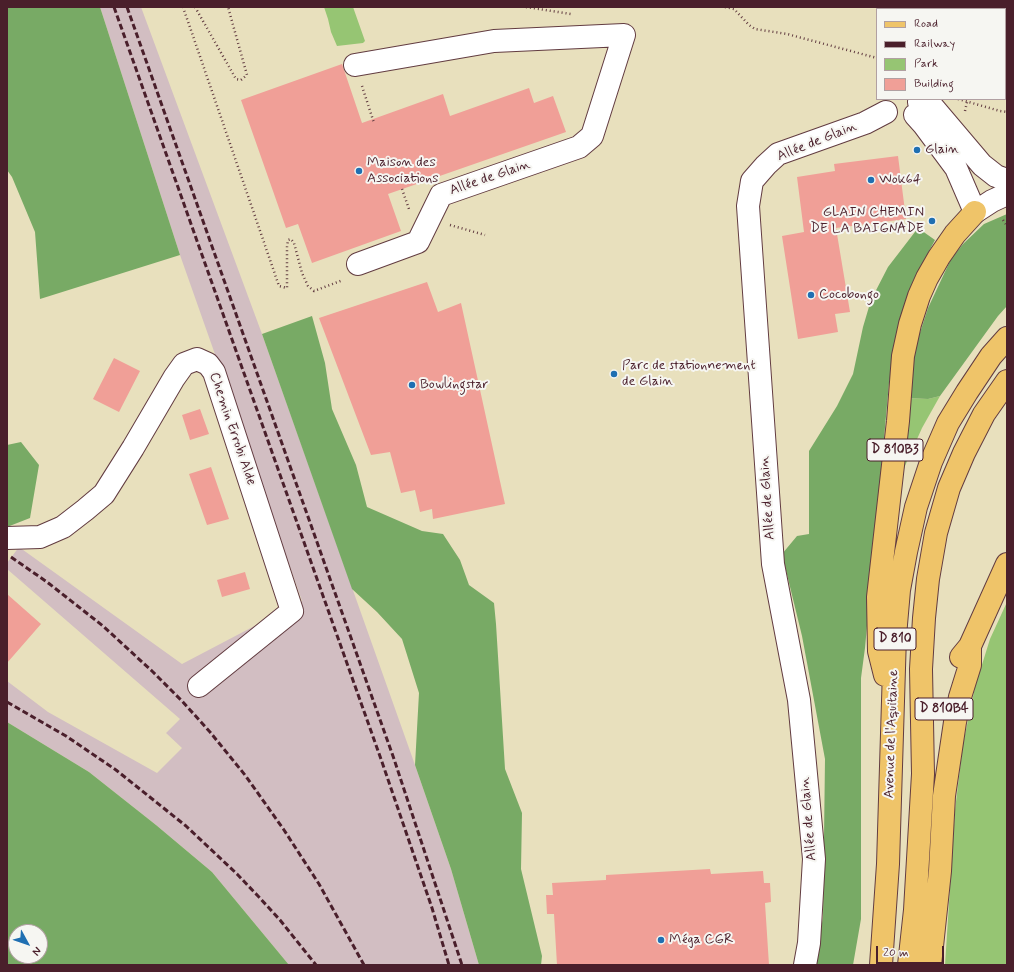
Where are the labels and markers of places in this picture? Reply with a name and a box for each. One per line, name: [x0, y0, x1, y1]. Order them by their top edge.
place label: Glain: [925, 142, 959, 158]
marker: Glain: [912, 145, 922, 155]
place label: Maison des Associations: [367, 155, 439, 188]
marker: Maison des Associations: [354, 166, 364, 176]
place label: Wok64: [879, 172, 921, 188]
marker: Wok64: [866, 175, 876, 185]
place label: GLAIN CHEMIN DE LA BAIGNADE: [810, 205, 924, 238]
marker: GLAIN CHEMIN DE LA BAIGNADE: [927, 216, 937, 226]
place label: Cocobongo: [819, 287, 879, 303]
marker: Cocobongo: [806, 290, 816, 300]
place label: Parc de stationnement de Glain: [622, 358, 756, 390]
marker: Parc de stationnement de Glain: [609, 369, 619, 379]
place label: Bowlingstar: [420, 377, 488, 393]
marker: Bowlingstar: [407, 380, 417, 390]
place label: Méga CGR: [669, 932, 733, 948]
marker: Méga CGR: [656, 935, 666, 945]

